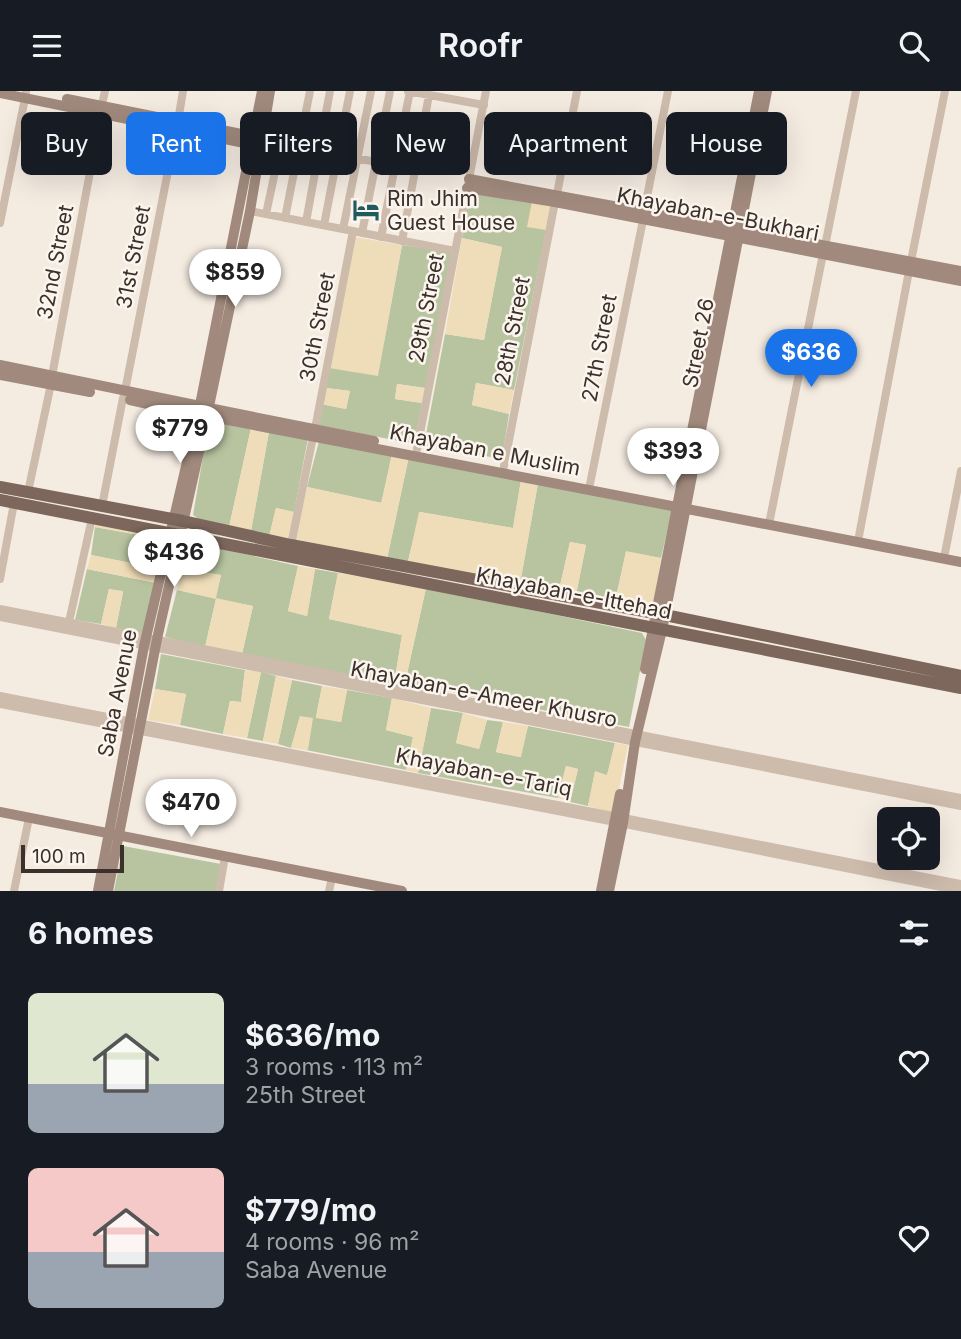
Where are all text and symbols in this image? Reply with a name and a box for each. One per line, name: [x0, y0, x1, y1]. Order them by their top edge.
text: Roofr: [438, 26, 523, 65]
icon: menu: [28, 27, 66, 65]
icon: search: [895, 27, 933, 65]
chip: Buy: [21, 112, 112, 175]
chip: Rent: [126, 112, 226, 175]
chip: Filters: [240, 112, 357, 175]
chip: New: [371, 112, 470, 175]
chip: Apartment: [484, 112, 652, 175]
chip: House: [666, 112, 787, 175]
street label: Khayaban-e-Bukhari: [615, 182, 821, 246]
place label: Rim Jhim Guest House: [387, 186, 515, 235]
hotel icon: Rim Jhim Guest House: [351, 195, 381, 225]
street label: 32nd Street: [32, 202, 78, 321]
street label: 31st Street: [111, 203, 155, 311]
pin: $859: [194, 249, 276, 309]
street label: 29th Street: [403, 251, 449, 365]
text: $859: [205, 258, 265, 286]
street label: 30th Street: [294, 270, 340, 384]
street label: 28th Street: [489, 274, 535, 387]
street label: 27th Street: [576, 292, 622, 404]
street label: Street 26: [677, 296, 719, 390]
pin: $636: [770, 329, 852, 389]
text: $636: [781, 338, 841, 366]
pin: $779: [139, 405, 221, 465]
text: $779: [152, 414, 208, 442]
street label: Khayaban e Muslim: [387, 419, 583, 481]
pin: $393: [632, 429, 714, 488]
text: $393: [643, 437, 703, 465]
pin: $436: [133, 529, 215, 589]
text: $436: [144, 538, 204, 566]
street label: Khayaban-e-Ittehad: [474, 562, 674, 624]
street label: Saba Avenue: [92, 627, 142, 759]
street label: Khayaban-e-Ameer Khusro: [349, 656, 619, 732]
street label: Khayaban-e-Tariq: [394, 743, 574, 801]
pin: $470: [150, 779, 232, 839]
text: $470: [161, 788, 221, 816]
map controls: [877, 807, 940, 870]
button: locate: [877, 807, 940, 870]
scale bar: [21, 842, 124, 874]
text: 100 m: [32, 845, 86, 868]
icon: filters: [895, 914, 933, 952]
text: 6 homes: [28, 915, 154, 951]
text: $636/mo: [245, 1017, 380, 1053]
icon: home: [84, 1021, 168, 1105]
icon: heart: [895, 1044, 933, 1082]
text: 3 rooms · 113 m²: [245, 1053, 423, 1081]
text: 25th Street: [245, 1081, 366, 1109]
text: $779/mo: [245, 1192, 377, 1228]
icon: home: [84, 1196, 168, 1280]
icon: heart: [895, 1219, 933, 1257]
text: 4 rooms · 96 m²: [245, 1228, 419, 1256]
text: Saba Avenue: [245, 1256, 387, 1284]

